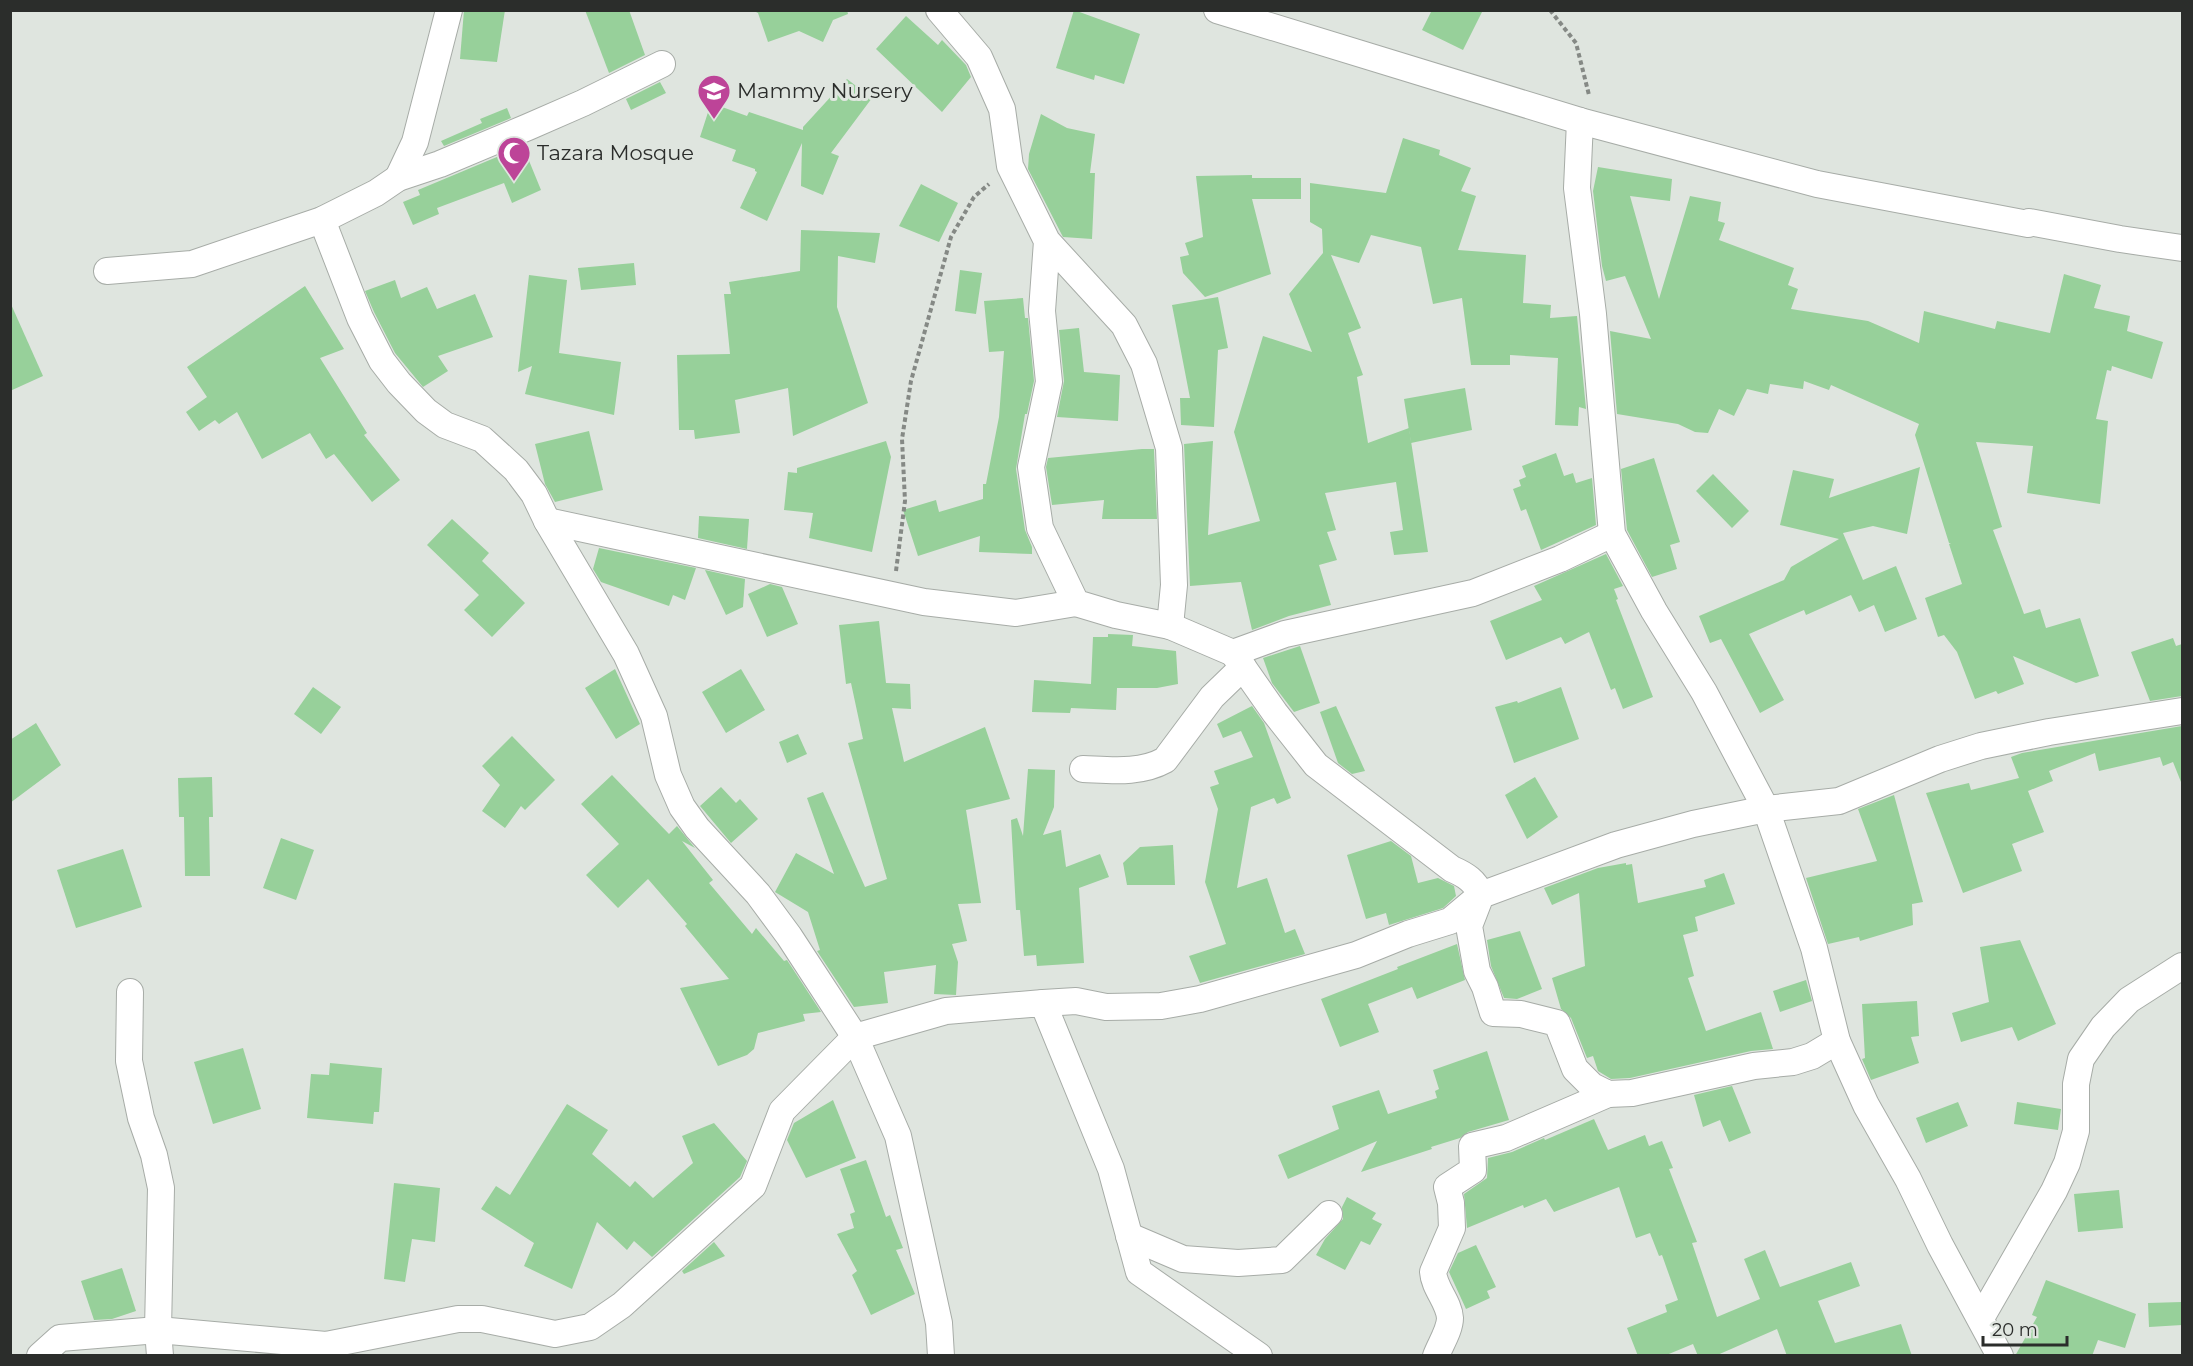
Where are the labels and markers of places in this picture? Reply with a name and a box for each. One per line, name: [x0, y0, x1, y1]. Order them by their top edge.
school or university icon: Mammy Nursery: [696, 73, 732, 120]
place label: Mammy Nursery: [737, 78, 913, 103]
mosque icon: Tazara Mosque: [496, 135, 532, 182]
place label: Tazara Mosque: [537, 140, 694, 165]

